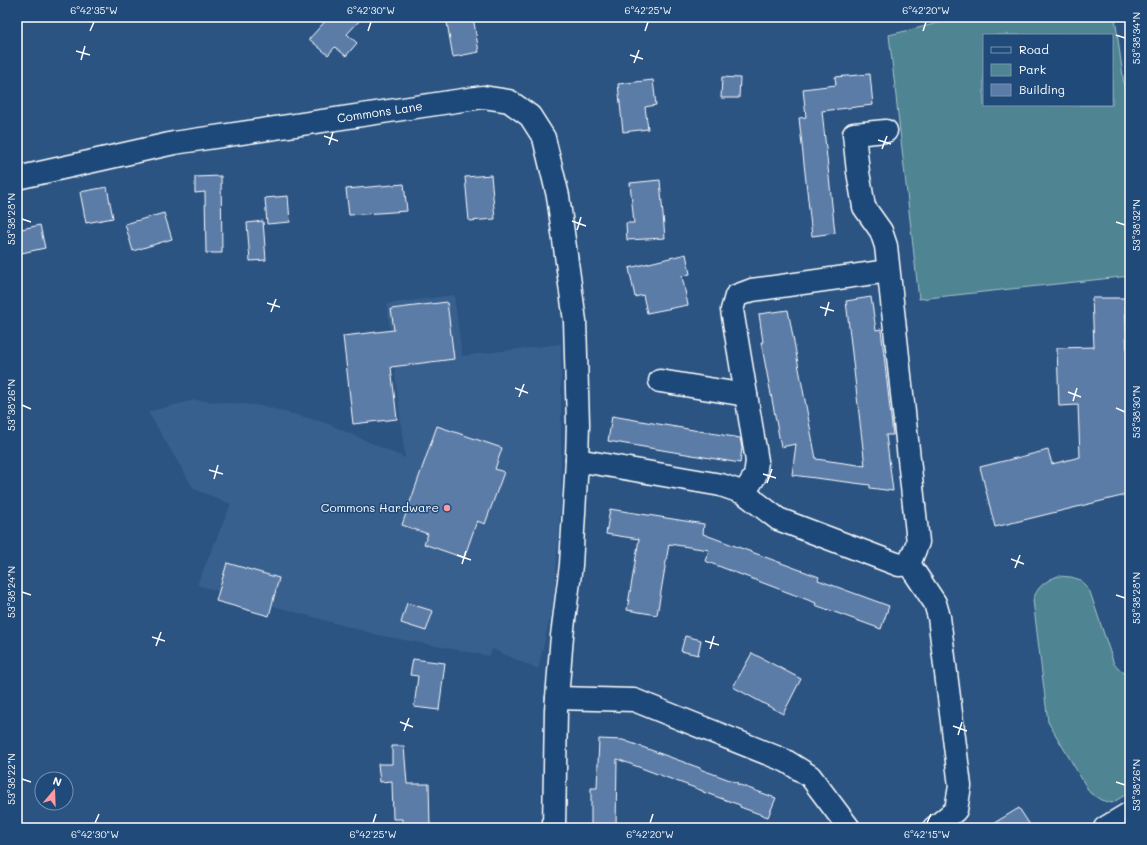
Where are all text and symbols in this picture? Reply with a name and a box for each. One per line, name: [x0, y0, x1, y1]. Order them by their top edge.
text: 6°42'35"W: [70, 3, 118, 17]
text: 6°42'30"W: [347, 3, 395, 17]
text: 6°42'25"W: [624, 3, 672, 17]
text: 6°42'20"W: [902, 3, 950, 17]
text: 53°38'34"N: [1129, 12, 1143, 64]
legend: [983, 34, 1113, 106]
text: Road: [1019, 41, 1049, 57]
text: Park: [1019, 61, 1046, 77]
text: Building: [1019, 81, 1065, 97]
street label: Commons Lane: [336, 97, 424, 126]
text: 53°38'28"N: [4, 193, 18, 245]
text: 53°38'32"N: [1129, 199, 1143, 251]
text: 53°38'26"N: [4, 379, 18, 431]
text: 53°38'30"N: [1129, 386, 1143, 438]
place label: Commons Hardware: [321, 499, 439, 515]
marker: Commons Hardware: [442, 503, 452, 513]
text: 53°38'24"N: [4, 566, 18, 618]
text: 53°38'28"N: [1129, 572, 1143, 624]
text: 53°38'22"N: [4, 753, 18, 805]
text: 53°38'26"N: [1129, 759, 1143, 811]
north arrow: [34, 771, 74, 811]
text: N: [51, 773, 64, 790]
text: 6°42'30"W: [71, 827, 119, 841]
text: 6°42'25"W: [349, 827, 397, 841]
text: 6°42'20"W: [626, 827, 674, 841]
text: 6°42'15"W: [904, 827, 950, 841]

